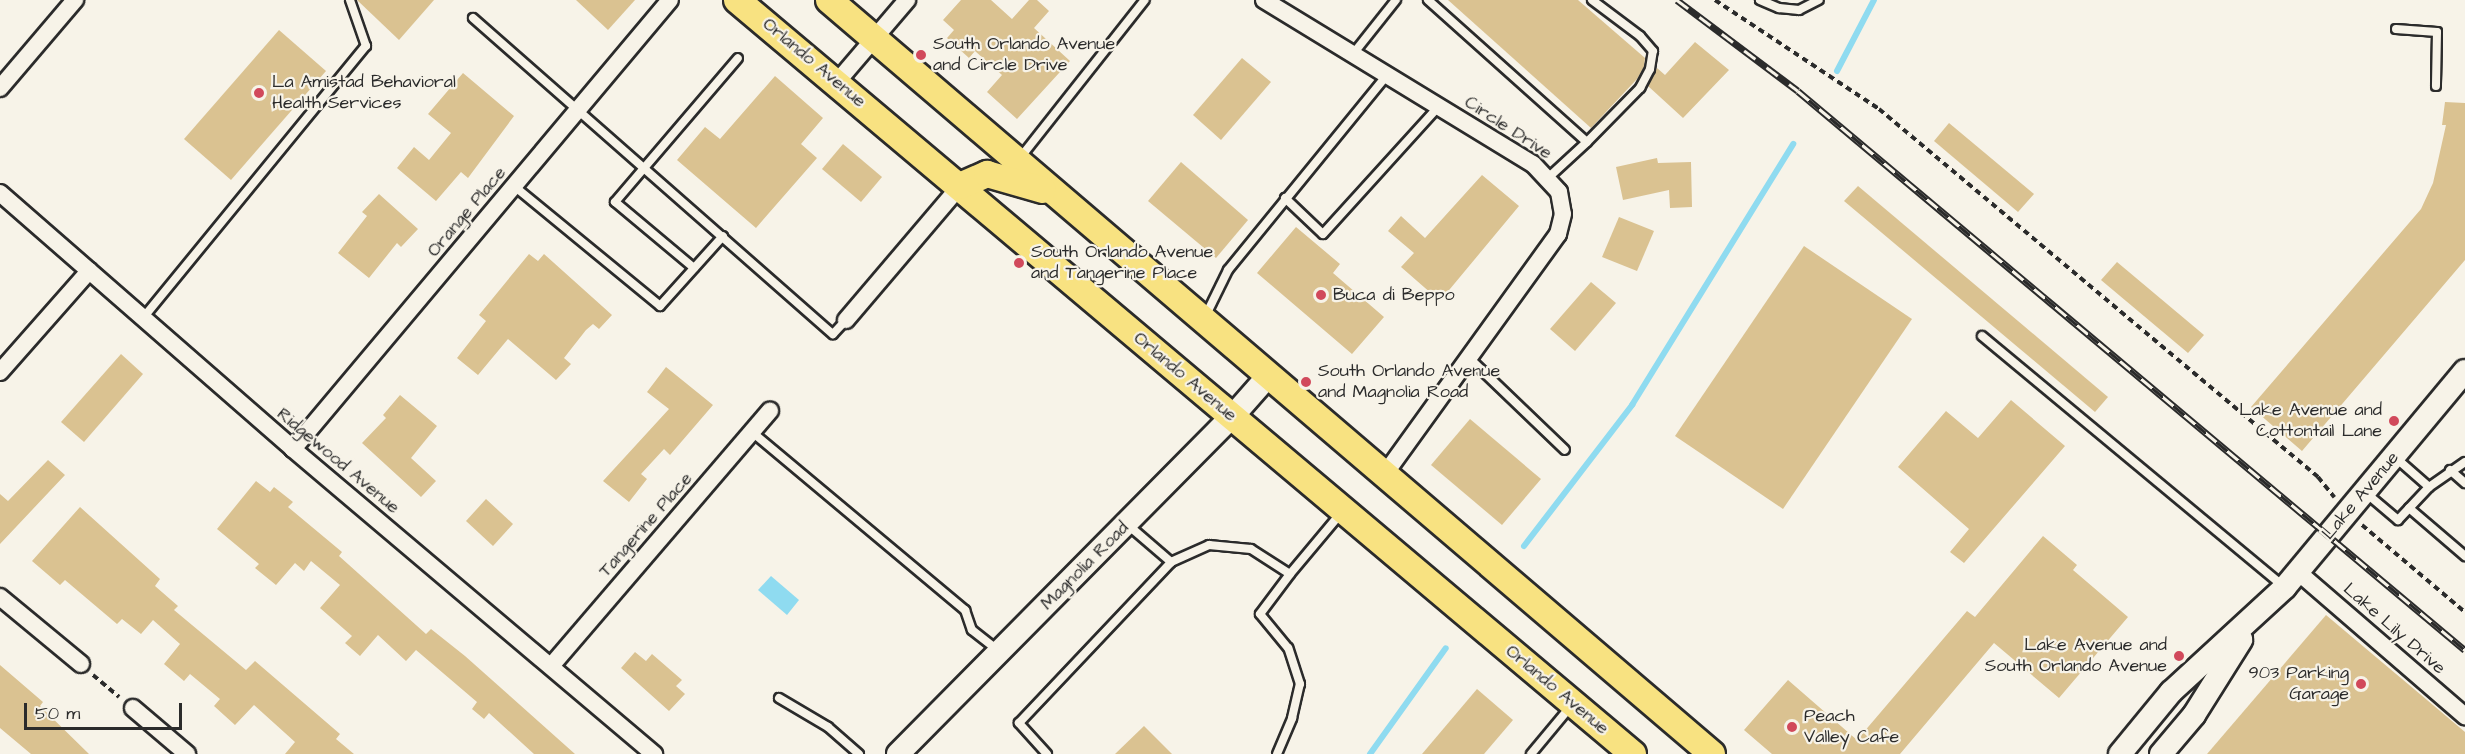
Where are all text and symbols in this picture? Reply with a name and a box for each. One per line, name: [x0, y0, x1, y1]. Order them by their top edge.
street label: Orlando Avenue: [758, 14, 870, 112]
place label: South Orlando Avenue and Circle Drive: [933, 34, 1115, 76]
marker: South Orlando Avenue and Circle Drive: [914, 48, 928, 62]
place label: La Amistad Behavioral Health Services: [272, 72, 456, 115]
marker: La Amistad Behavioral Health Services: [250, 84, 268, 102]
street label: Circle Drive: [1460, 92, 1556, 164]
street label: Orange Place: [423, 163, 511, 261]
place label: South Orlando Avenue and Tangerine Place: [1031, 242, 1213, 284]
marker: South Orlando Avenue and Tangerine Place: [1012, 256, 1026, 270]
place label: Buca di Beppo: [1333, 284, 1455, 306]
marker: Buca di Beppo: [1314, 288, 1328, 302]
street label: Orlando Avenue: [1129, 328, 1241, 426]
place label: South Orlando Avenue and Magnolia Road: [1318, 361, 1500, 404]
marker: South Orlando Avenue and Magnolia Road: [1299, 375, 1313, 389]
place label: Lake Avenue and Cottontail Lane: [2239, 400, 2382, 442]
street label: Ridgewood Avenue: [272, 403, 404, 519]
marker: Lake Avenue and Cottontail Lane: [2387, 414, 2401, 428]
street label: Lake Avenue: [2318, 448, 2404, 544]
street label: Tangerine Place: [595, 468, 697, 582]
street label: Magnolia Road: [1036, 517, 1134, 615]
street label: Lake Lily Drive: [2339, 579, 2449, 679]
place label: Lake Avenue and South Orlando Avenue: [1985, 635, 2167, 678]
street label: Orlando Avenue: [1501, 641, 1613, 739]
marker: Lake Avenue and South Orlando Avenue: [2172, 649, 2186, 663]
place label: 903 Parking Garage: [2248, 663, 2349, 706]
marker: 903 Parking Garage: [2354, 677, 2368, 691]
scale bar: [27, 691, 184, 729]
text: 50 m: [35, 701, 80, 726]
place label: Peach Valley Cafe: [1804, 706, 1899, 748]
marker: Peach Valley Cafe: [1785, 720, 1799, 734]

